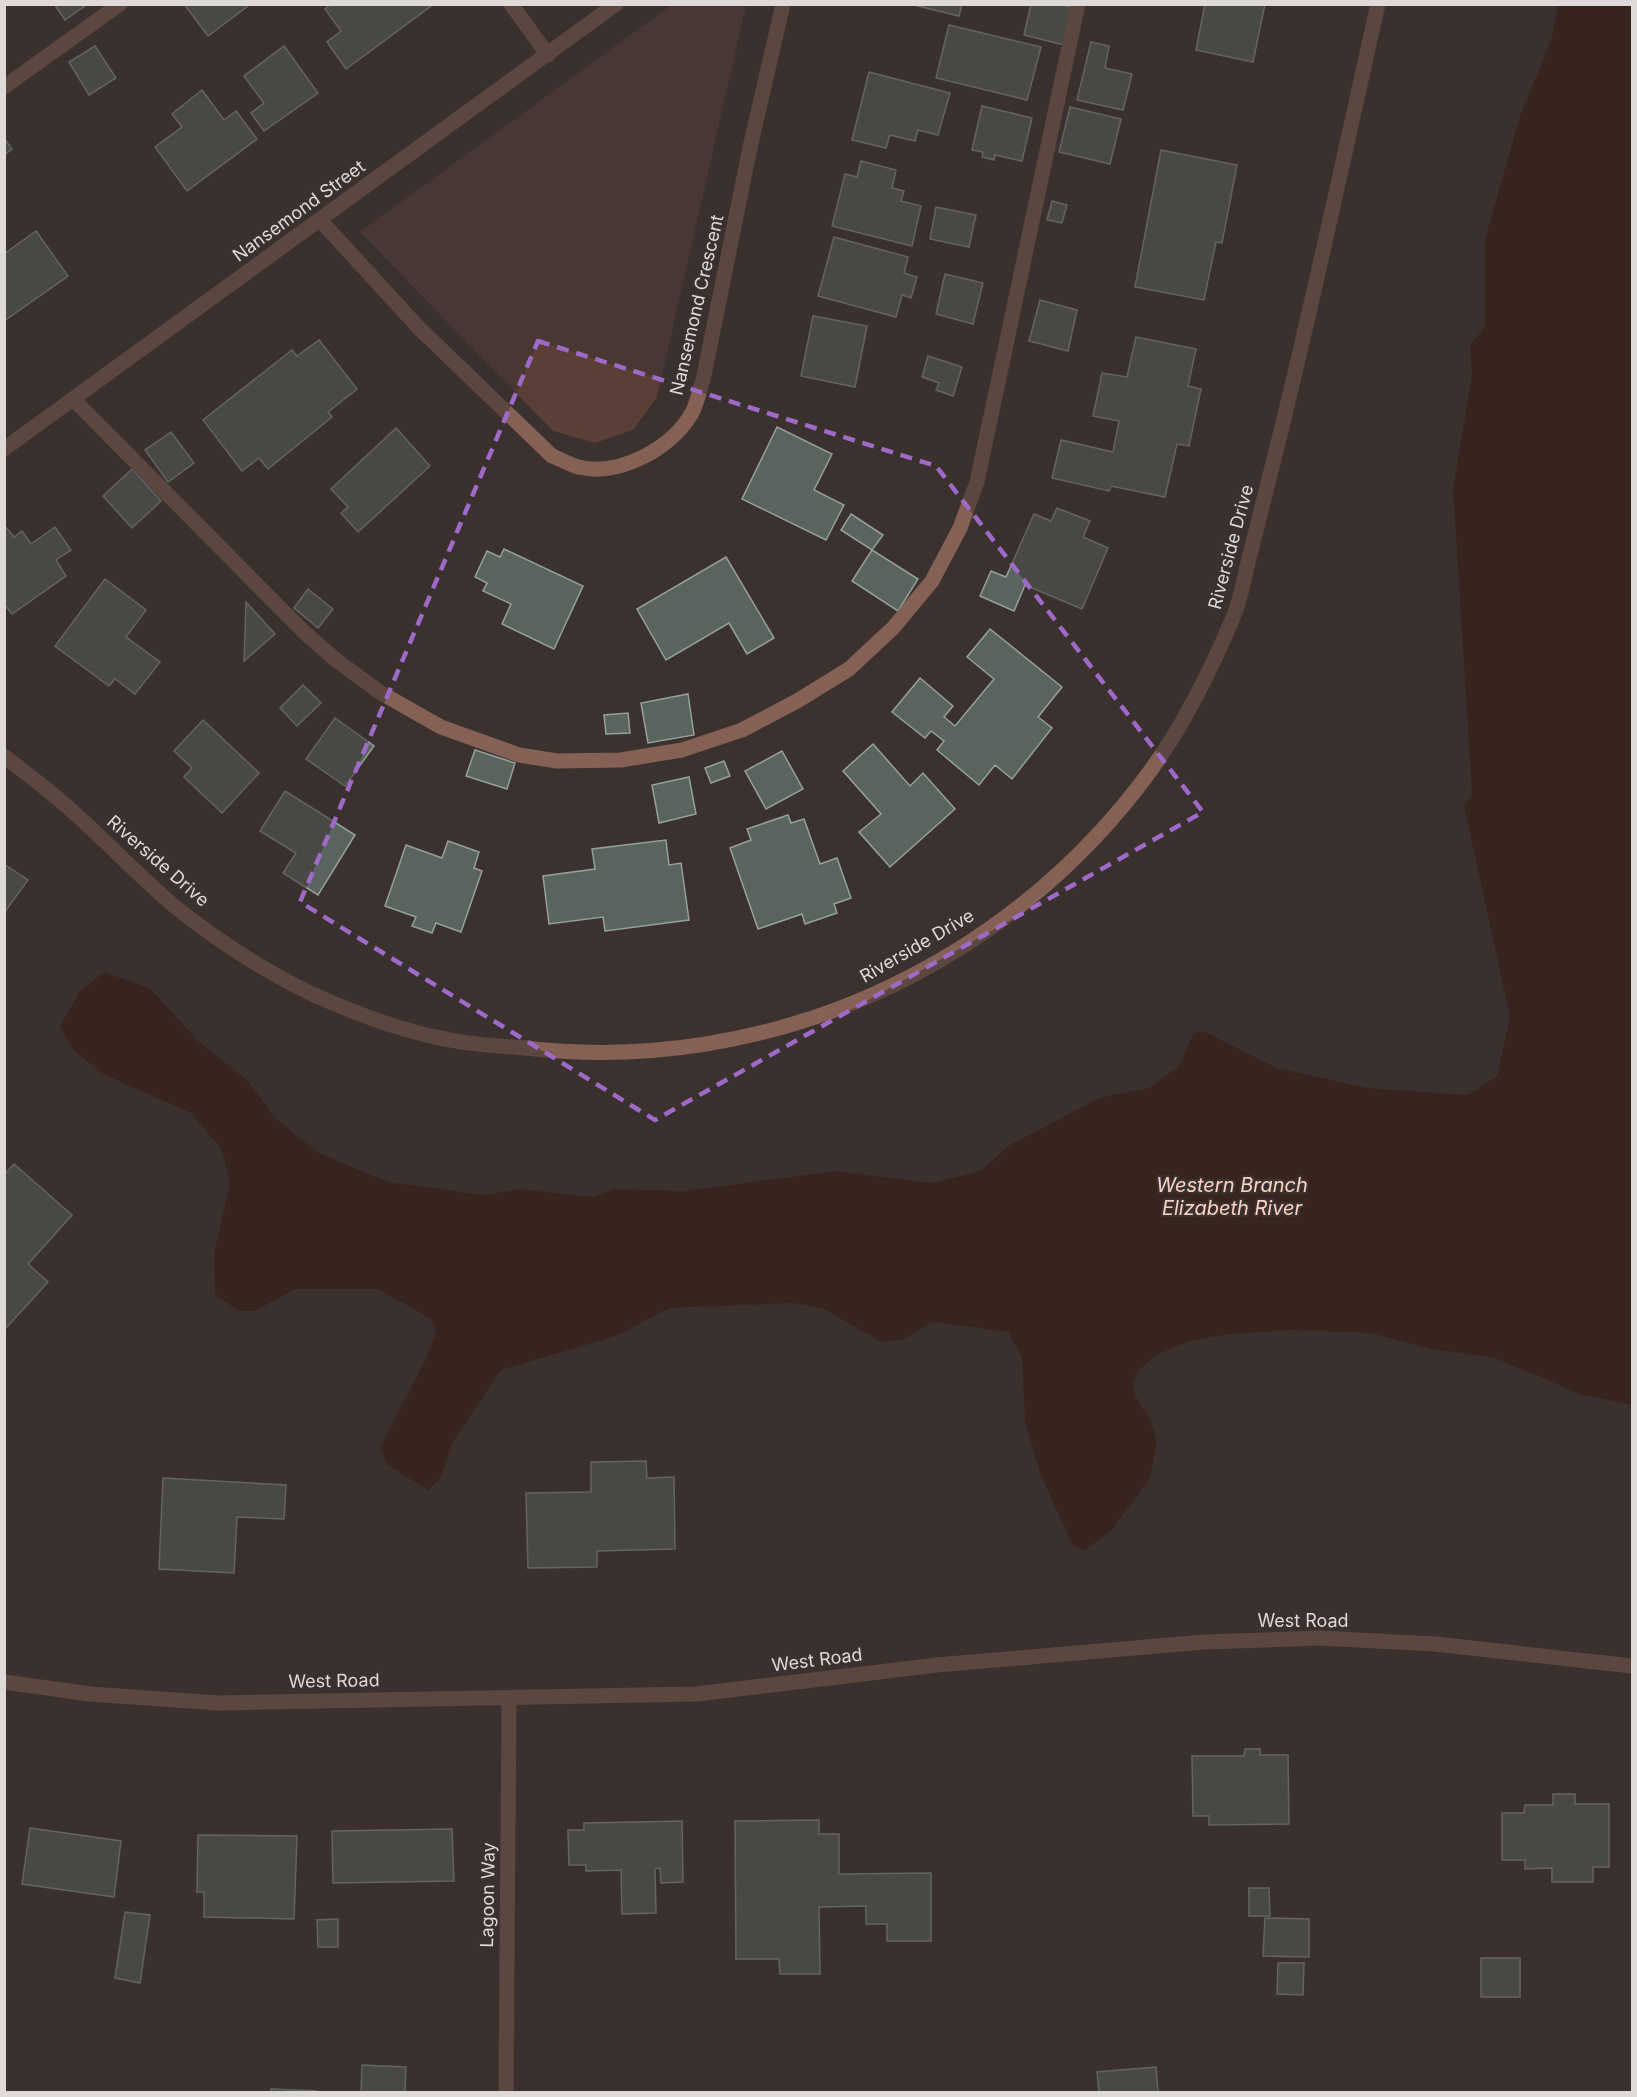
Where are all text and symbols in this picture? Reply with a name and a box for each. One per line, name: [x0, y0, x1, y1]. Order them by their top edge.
street label: Nansemond Street: [228, 155, 369, 266]
street label: Nansemond Crescent: [666, 213, 728, 397]
street label: Riverside Drive: [1204, 482, 1257, 611]
street label: Riverside Drive: [103, 811, 214, 911]
street label: Riverside Drive: [856, 904, 977, 987]
water label: Western Branch Elizabeth River: [1156, 1173, 1308, 1220]
street label: West Road: [1257, 1610, 1349, 1631]
street label: West Road: [770, 1644, 863, 1675]
street label: West Road: [288, 1669, 380, 1692]
street label: Lagoon Way: [476, 1842, 499, 1948]

